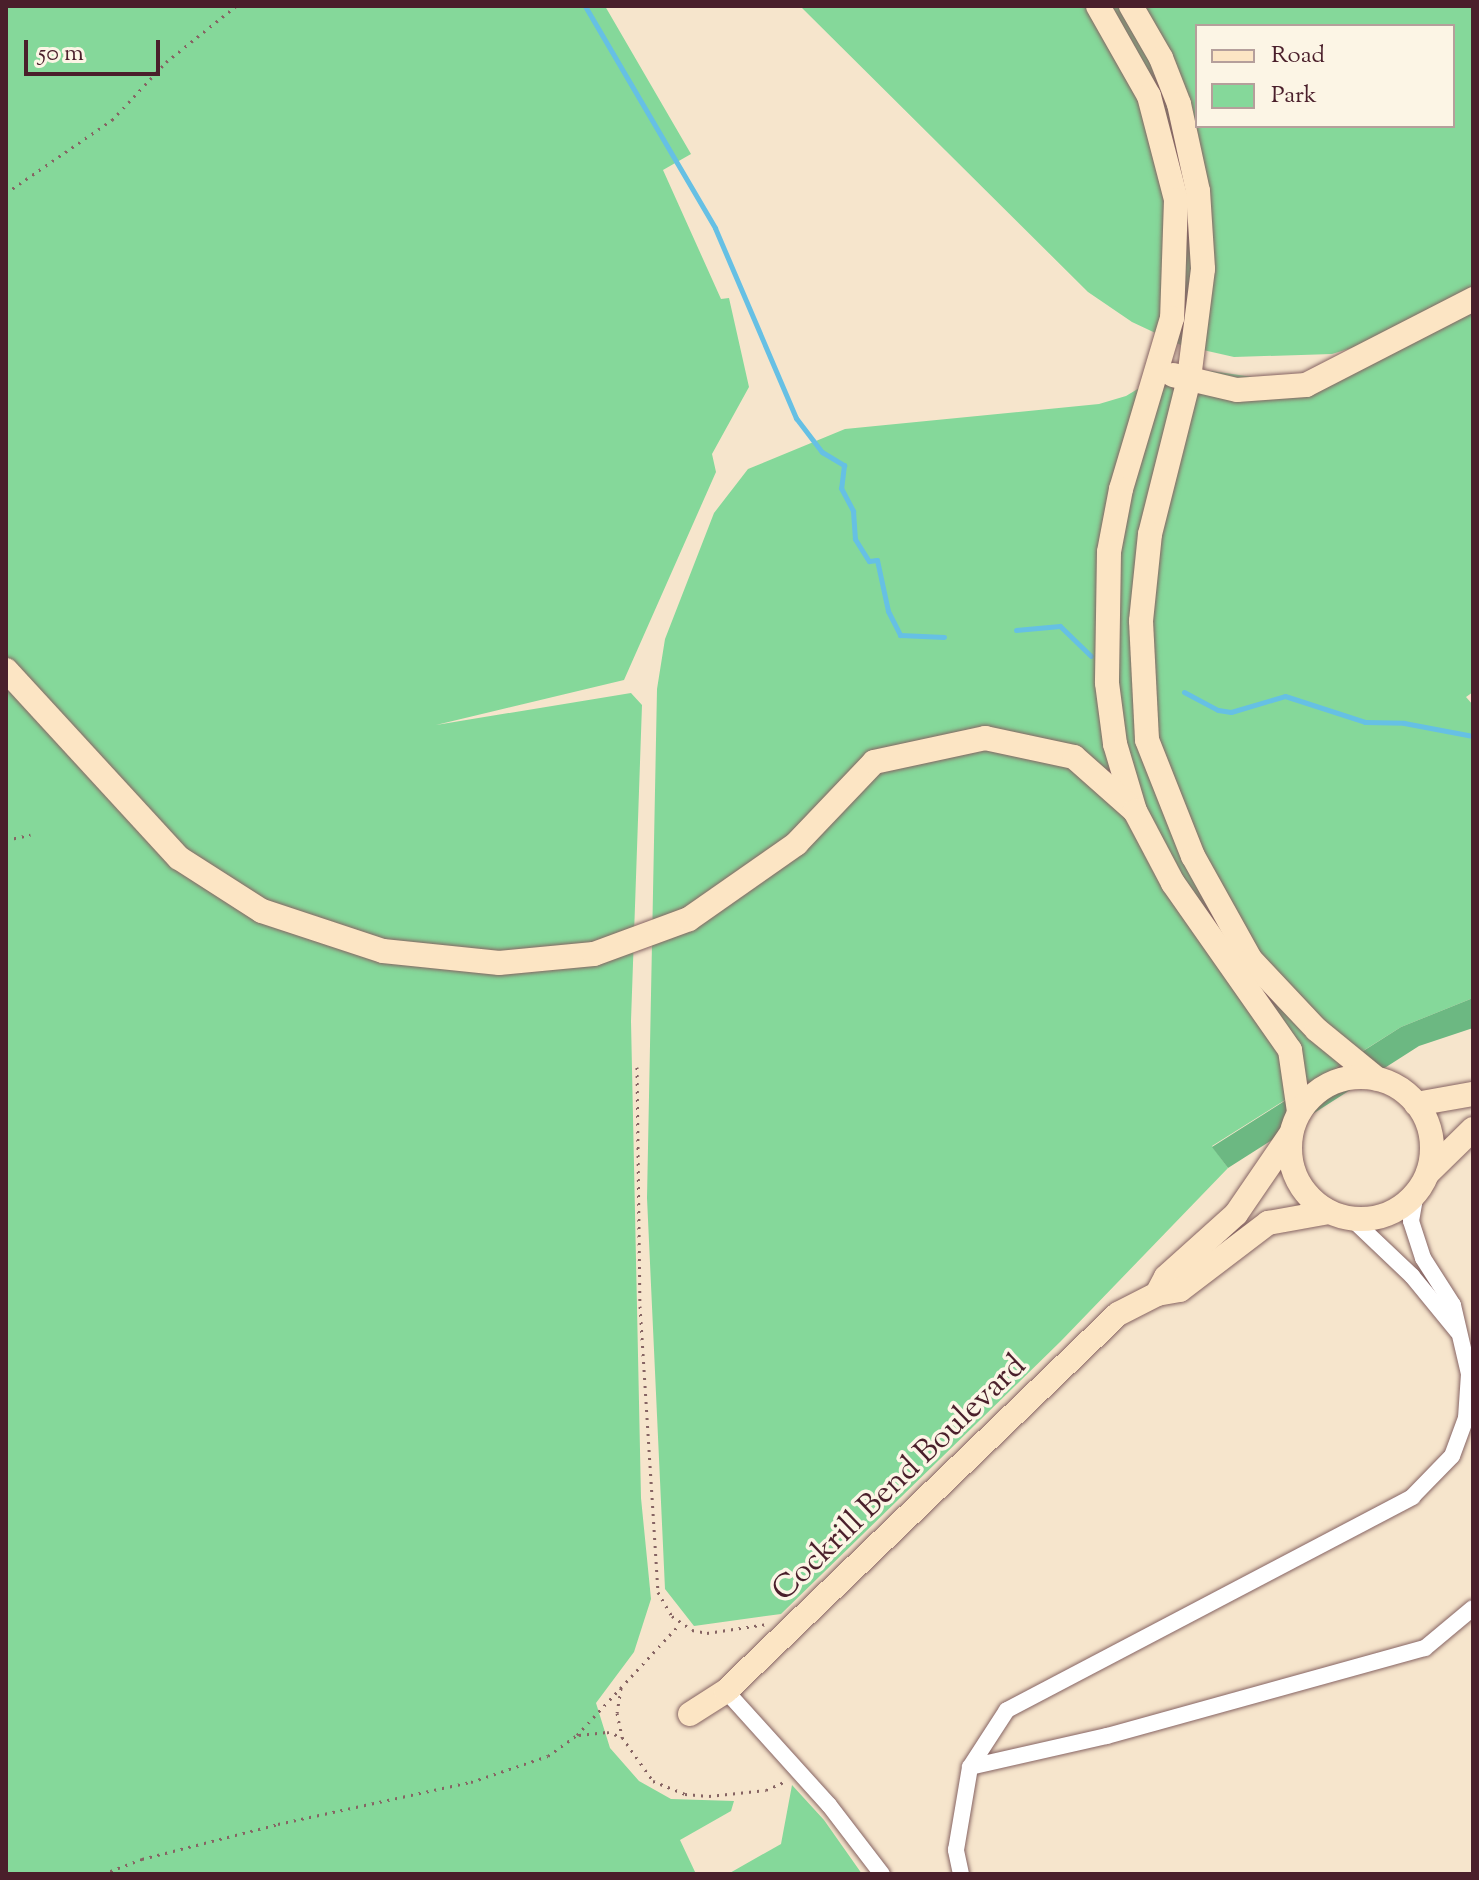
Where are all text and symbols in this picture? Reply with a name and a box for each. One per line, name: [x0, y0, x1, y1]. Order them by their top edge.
scale bar: [28, 24, 164, 74]
legend: [1195, 24, 1455, 128]
text: 50 m: [38, 37, 84, 71]
text: Road: [1271, 39, 1325, 73]
text: Park: [1271, 79, 1317, 113]
street label: Cockrill Bend Boulevard: [765, 1348, 1035, 1610]

